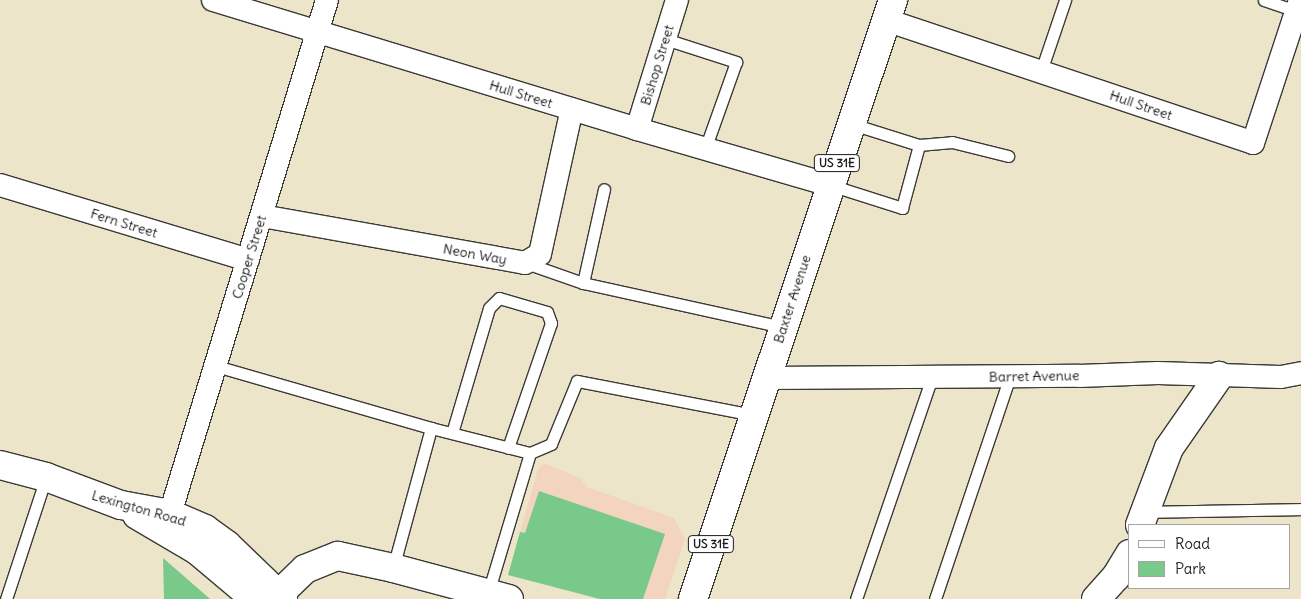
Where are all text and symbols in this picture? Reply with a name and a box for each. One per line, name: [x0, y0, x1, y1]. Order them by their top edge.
street label: Bishop Street: [637, 23, 677, 107]
street label: Hull Street: [487, 76, 555, 112]
street label: Hull Street: [1107, 86, 1175, 124]
road number: US 31E: [813, 154, 861, 172]
street label: Fern Street: [88, 205, 160, 241]
street label: Cooper Street: [228, 213, 270, 301]
street label: Neon Way: [442, 240, 508, 268]
street label: Baxter Avenue: [770, 253, 814, 345]
street label: Barret Avenue: [989, 367, 1079, 385]
street label: Lexington Road: [90, 486, 188, 530]
legend: [1128, 524, 1291, 589]
road number: US 31E: [687, 534, 735, 554]
text: Road: [1175, 534, 1210, 553]
text: Park: [1175, 559, 1206, 578]

